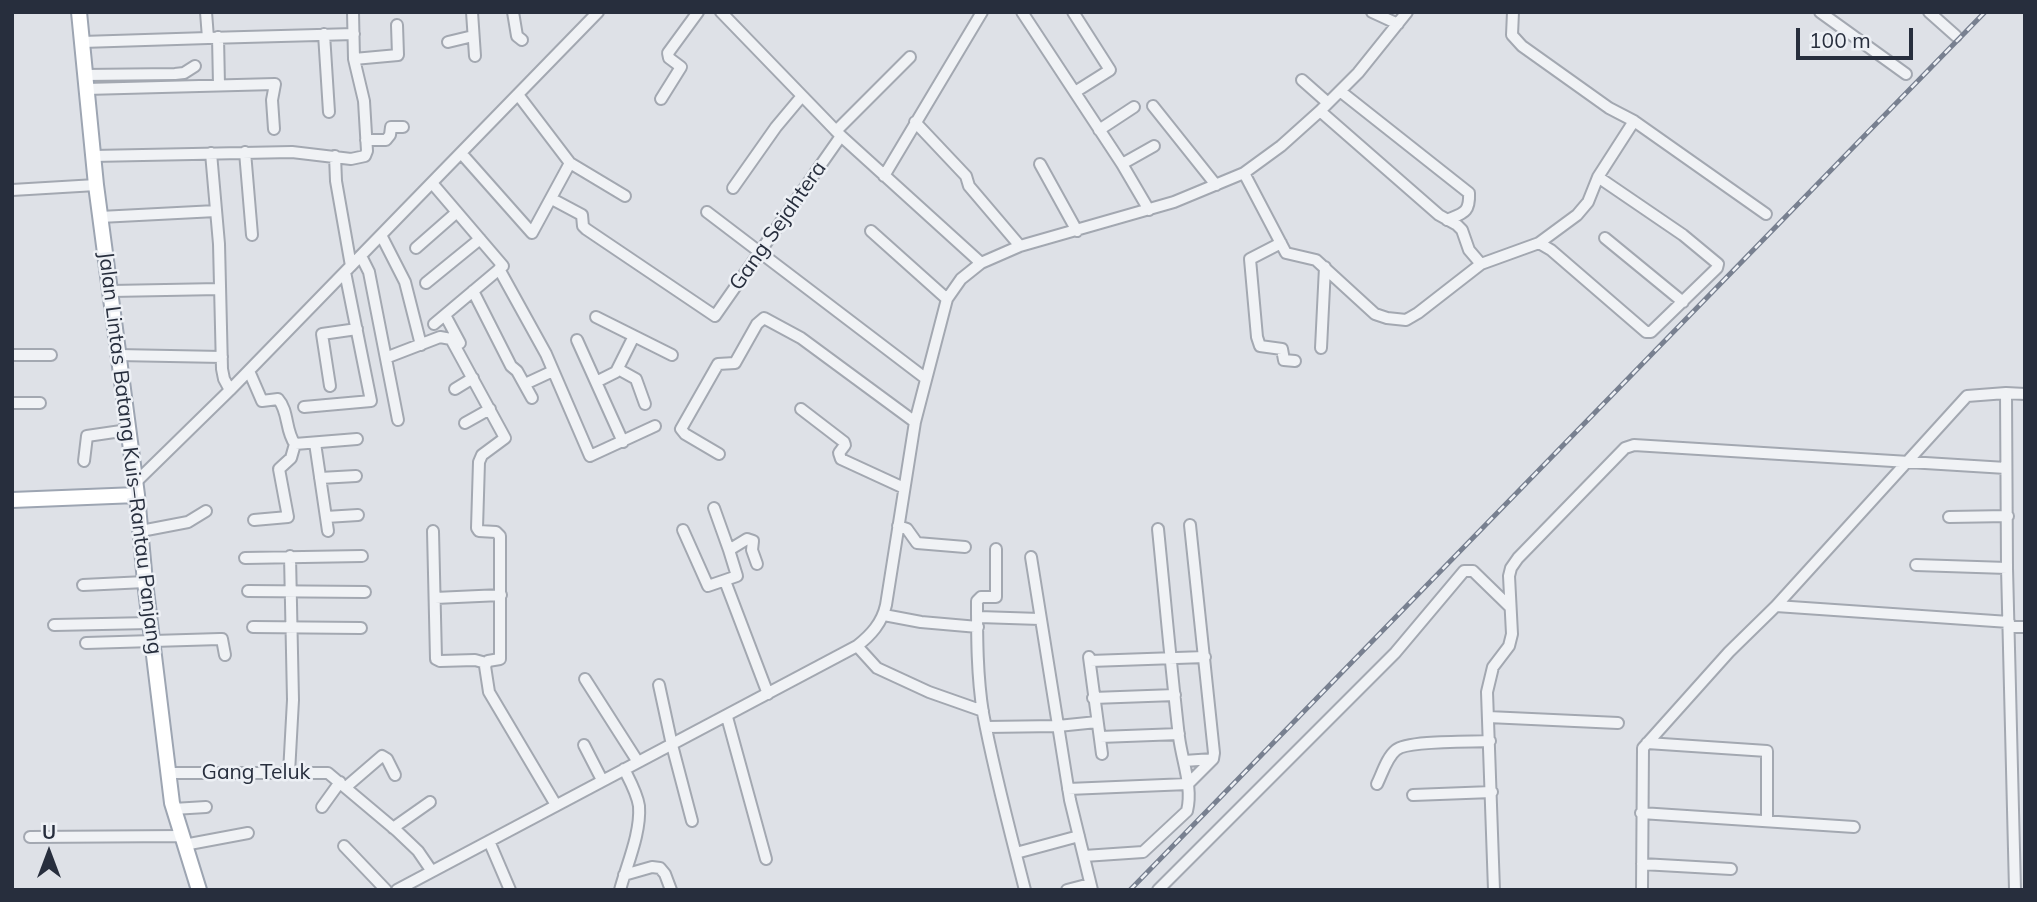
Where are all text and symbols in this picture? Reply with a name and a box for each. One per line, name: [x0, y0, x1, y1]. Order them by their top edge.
scale bar: [1799, 14, 1916, 58]
text: 100 m: [1809, 27, 1871, 53]
street label: Gang Sejahtera: [724, 157, 832, 295]
street label: Jalan Lintas Batang Kuis–Rantau Panjang: [93, 250, 167, 656]
street label: Gang Teluk: [202, 760, 310, 786]
north arrow: [14, 818, 84, 888]
text: U: [42, 820, 56, 844]

